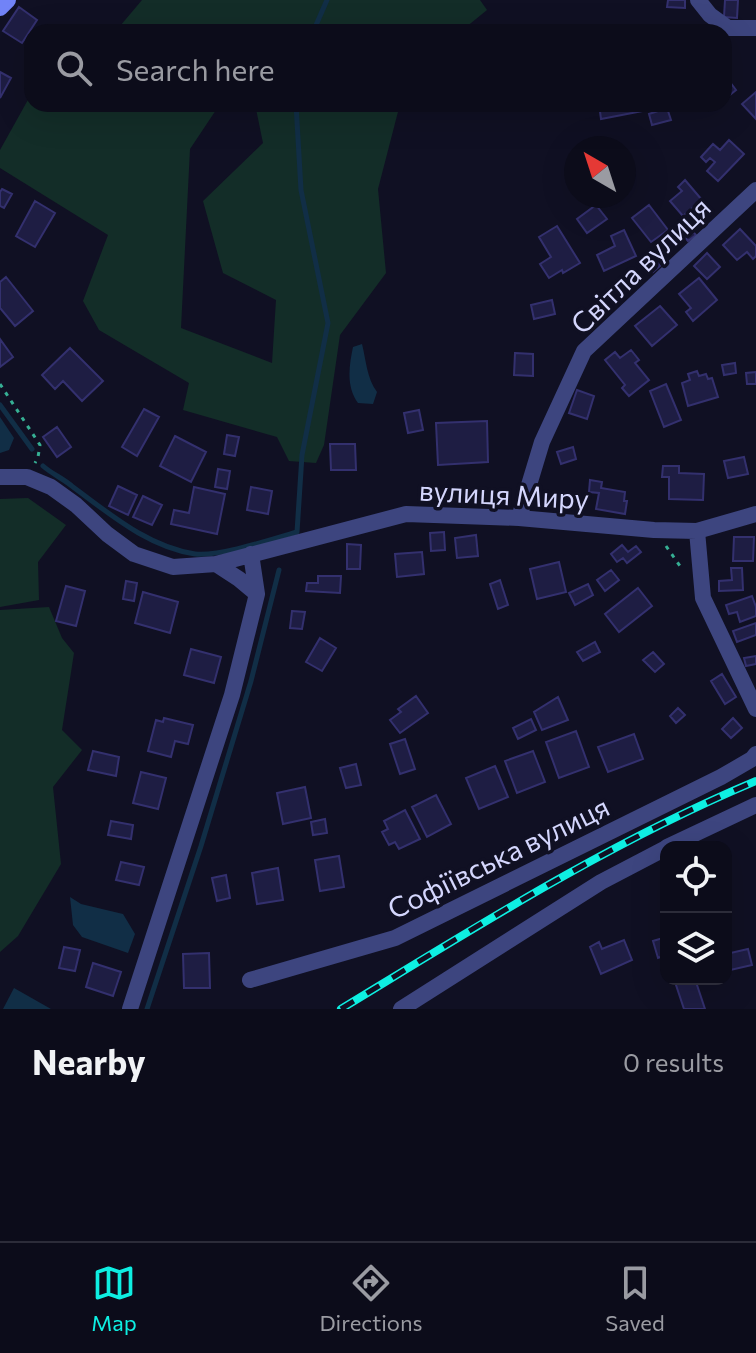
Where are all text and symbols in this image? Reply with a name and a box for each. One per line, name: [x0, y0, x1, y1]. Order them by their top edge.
search box: [24, 24, 732, 112]
icon: search: [52, 46, 96, 90]
text: Search here: [116, 50, 275, 87]
north arrow: [564, 136, 636, 208]
street label: Світла вулиця: [563, 190, 717, 340]
street label: вулиця Миру: [418, 473, 590, 515]
street label: Софіївська вулиця: [382, 789, 614, 925]
map controls: [660, 841, 732, 985]
button: locate: [660, 841, 732, 913]
button: layers: [660, 913, 732, 985]
text: Nearby: [32, 1040, 146, 1082]
text: 0 results: [623, 1046, 724, 1077]
tab: Map: [91, 1261, 137, 1336]
tab: Directions: [319, 1261, 423, 1336]
tab: Saved: [605, 1261, 665, 1336]

